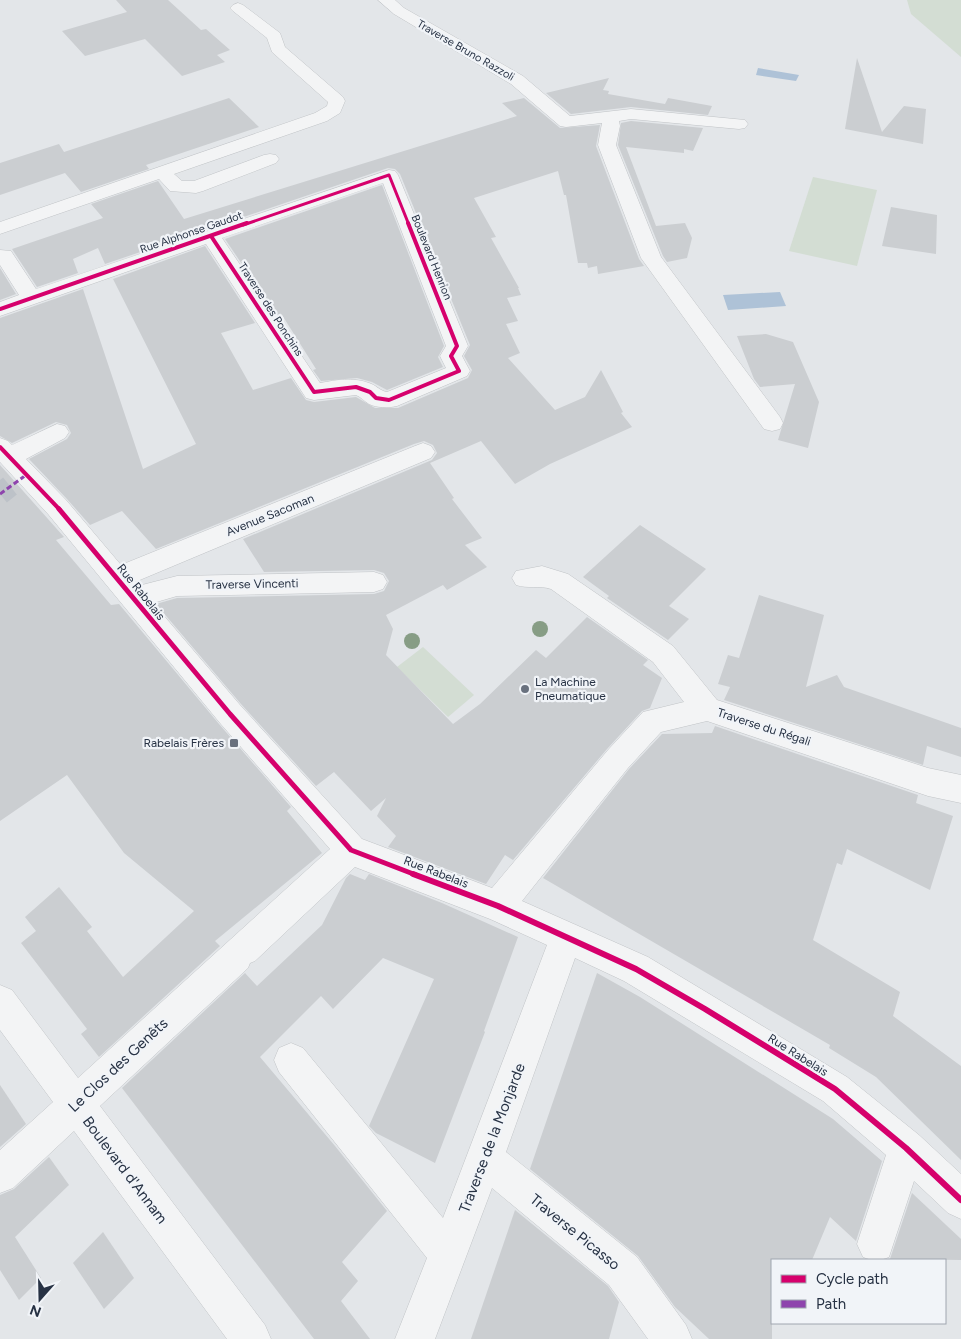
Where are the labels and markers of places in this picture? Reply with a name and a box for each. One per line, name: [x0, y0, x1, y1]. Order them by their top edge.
place label: La Machine Pneumatique: [535, 675, 606, 703]
marker: La Machine Pneumatique: [519, 683, 531, 695]
place label: Rabelais Frères: [143, 736, 224, 750]
marker: Rabelais Frères: [228, 737, 240, 749]

